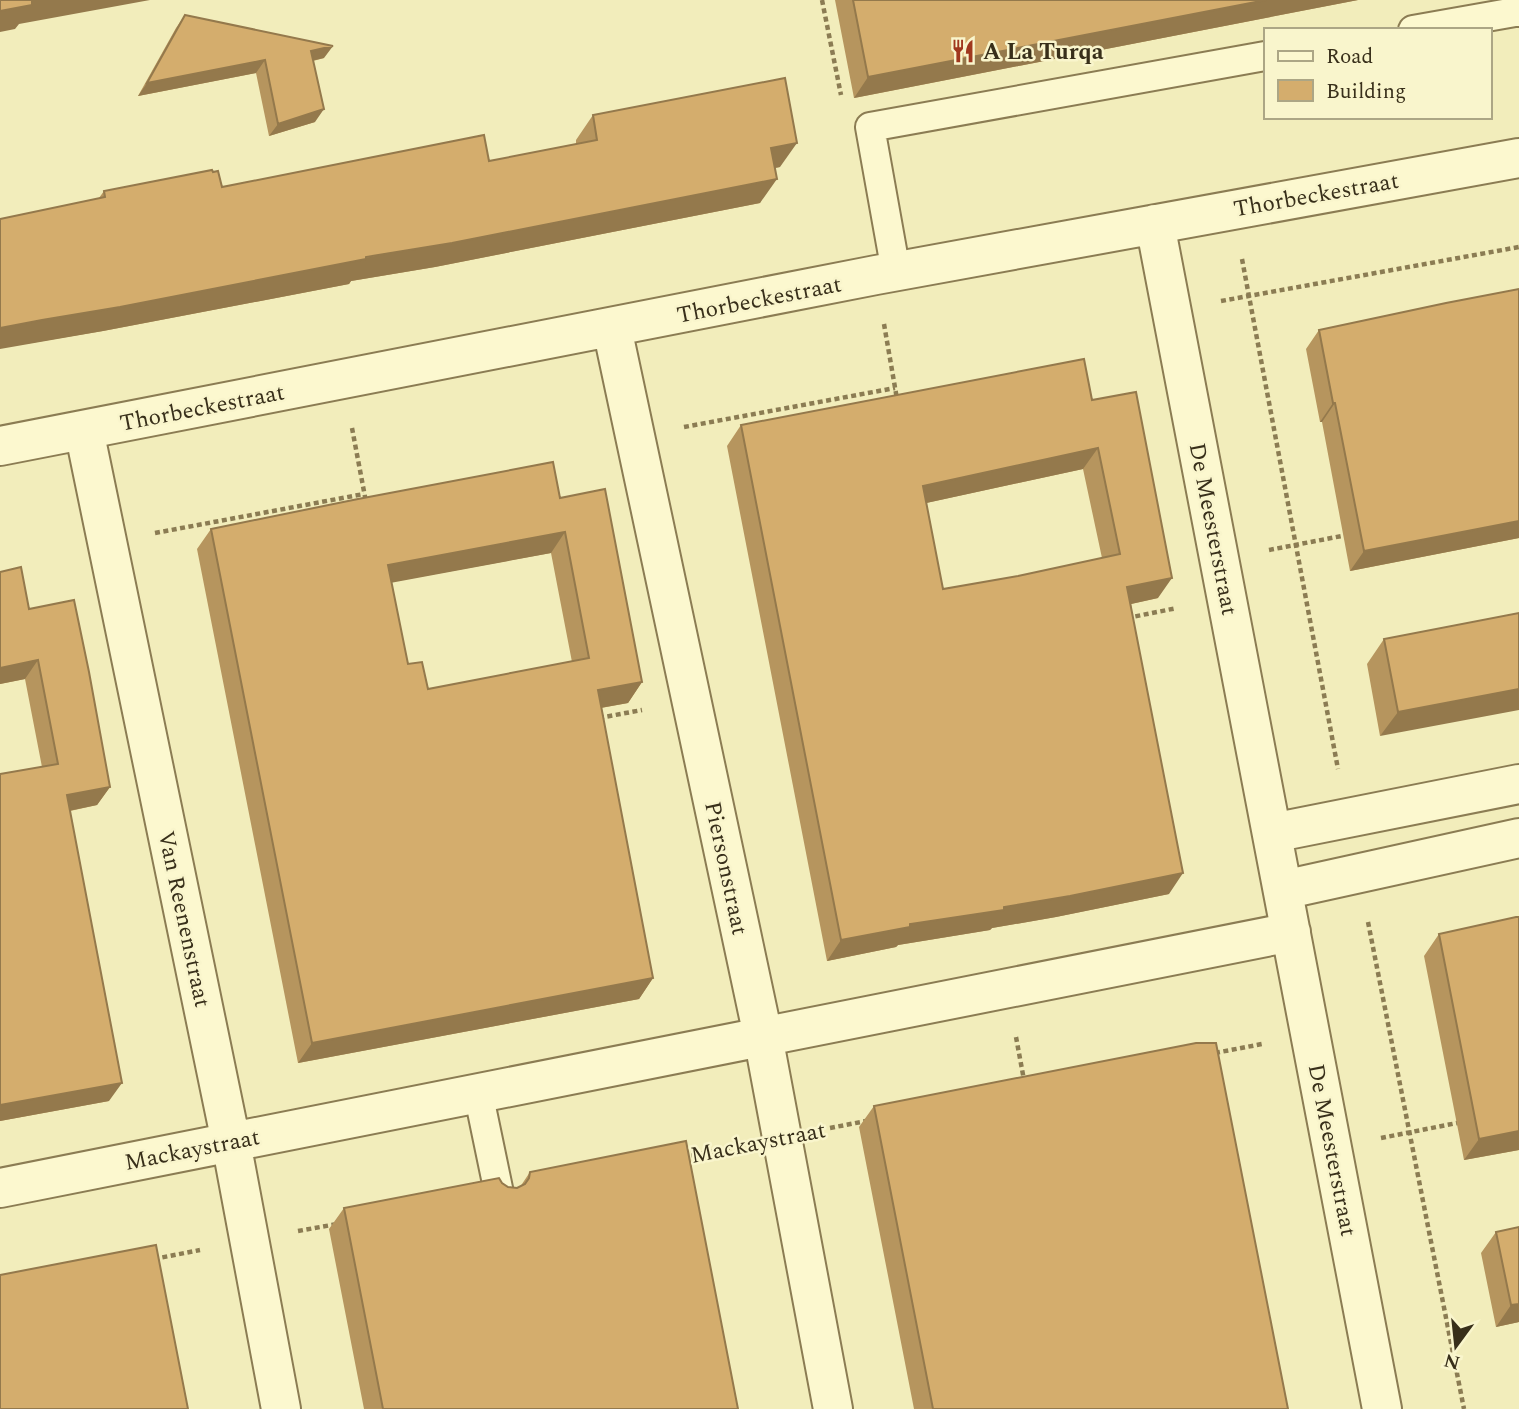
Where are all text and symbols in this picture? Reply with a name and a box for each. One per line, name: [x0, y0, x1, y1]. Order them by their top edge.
legend: [1264, 28, 1491, 119]
place label: A La Turqa: [983, 35, 1104, 70]
restaurant icon: A La Turqa: [949, 37, 977, 65]
text: Road: [1326, 41, 1373, 73]
text: Building: [1326, 76, 1406, 108]
street label: Thorbeckestraat: [1231, 164, 1402, 227]
street label: Thorbeckestraat: [674, 267, 845, 334]
street label: Thorbeckestraat: [117, 375, 288, 442]
street label: De Meesterstraat: [1179, 440, 1246, 619]
street label: Piersonstraat: [694, 798, 757, 938]
street label: Van Reenenstraat: [148, 828, 219, 1011]
street label: De Meesterstraat: [1298, 1061, 1365, 1240]
street label: Mackaystraat: [688, 1113, 829, 1174]
street label: Mackaystraat: [122, 1120, 263, 1181]
north arrow: [1421, 1311, 1491, 1381]
text: N: [1441, 1345, 1463, 1377]

